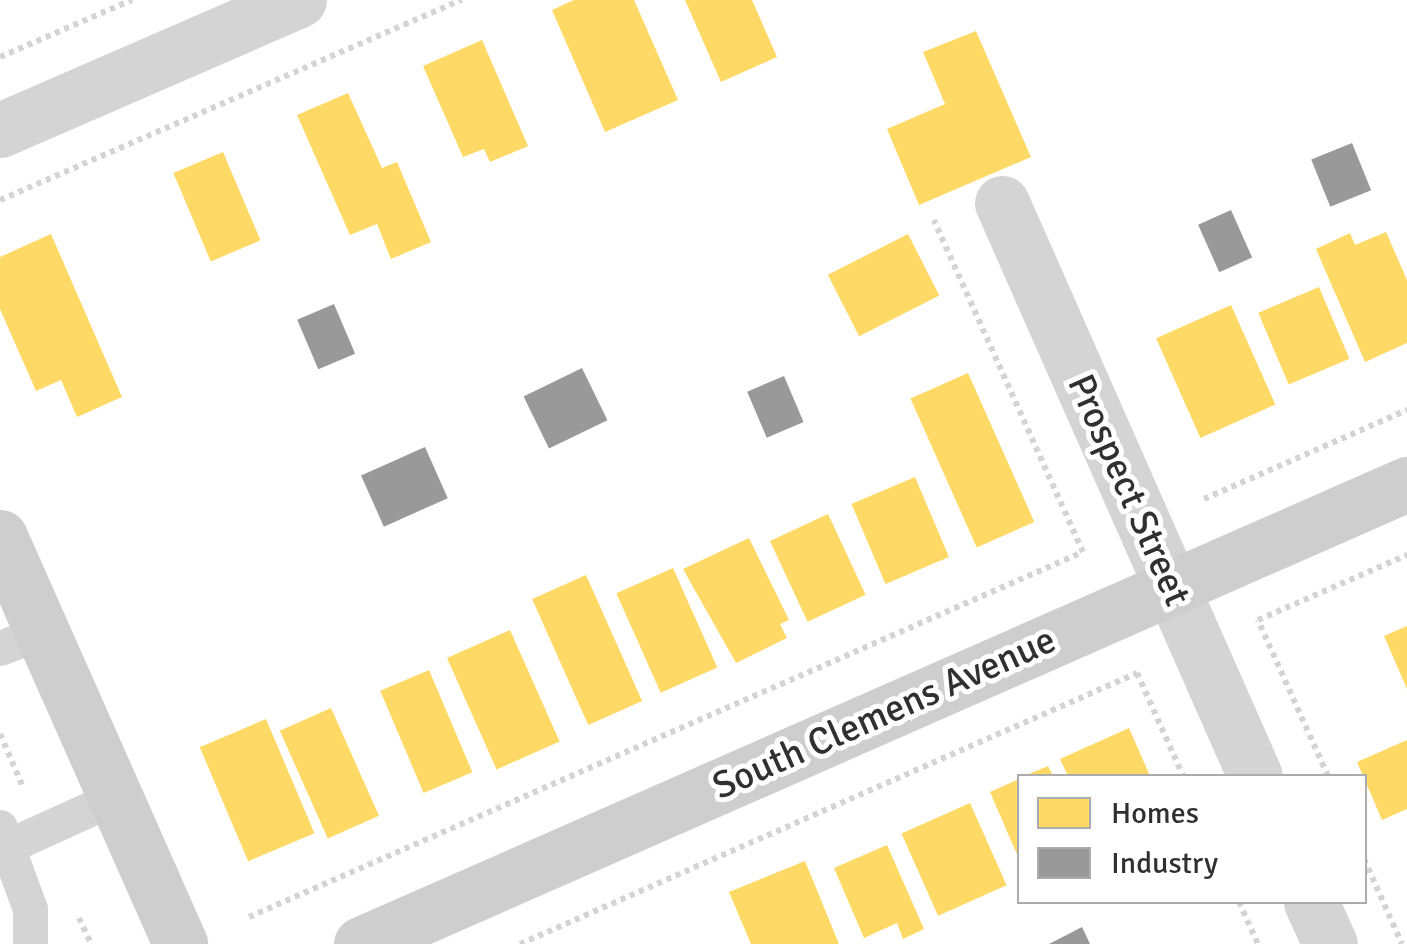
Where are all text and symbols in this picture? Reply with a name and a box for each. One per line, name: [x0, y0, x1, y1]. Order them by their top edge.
street label: Prospect Street: [1058, 367, 1200, 613]
street label: South Clemens Avenue: [705, 617, 1063, 809]
legend: [1017, 774, 1367, 904]
text: Homes: [1111, 795, 1199, 832]
text: Industry: [1111, 845, 1218, 882]

